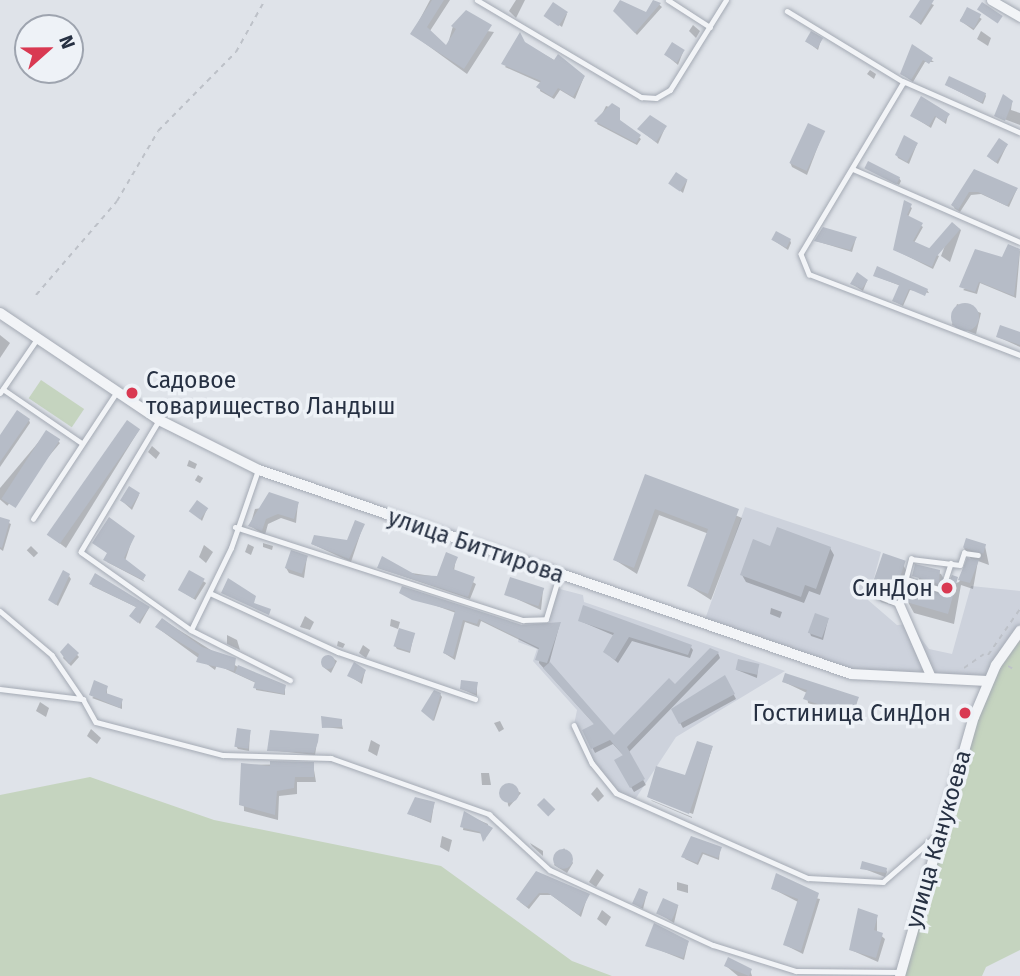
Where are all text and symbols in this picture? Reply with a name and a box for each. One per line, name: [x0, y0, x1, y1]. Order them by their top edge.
north arrow: [14, 14, 84, 84]
text: N: [54, 32, 80, 52]
place label: Садовое товарищество Ландыш: [146, 366, 396, 420]
marker: Садовое товарищество Ландыш: [124, 385, 140, 401]
street label: улица Биттирова: [384, 503, 568, 589]
place label: СинДон: [852, 574, 933, 602]
marker: СинДон: [939, 580, 955, 596]
place label: Гостиница СинДон: [752, 699, 951, 727]
marker: Гостиница СинДон: [957, 705, 973, 721]
street label: улица Канукоева: [899, 747, 977, 931]

